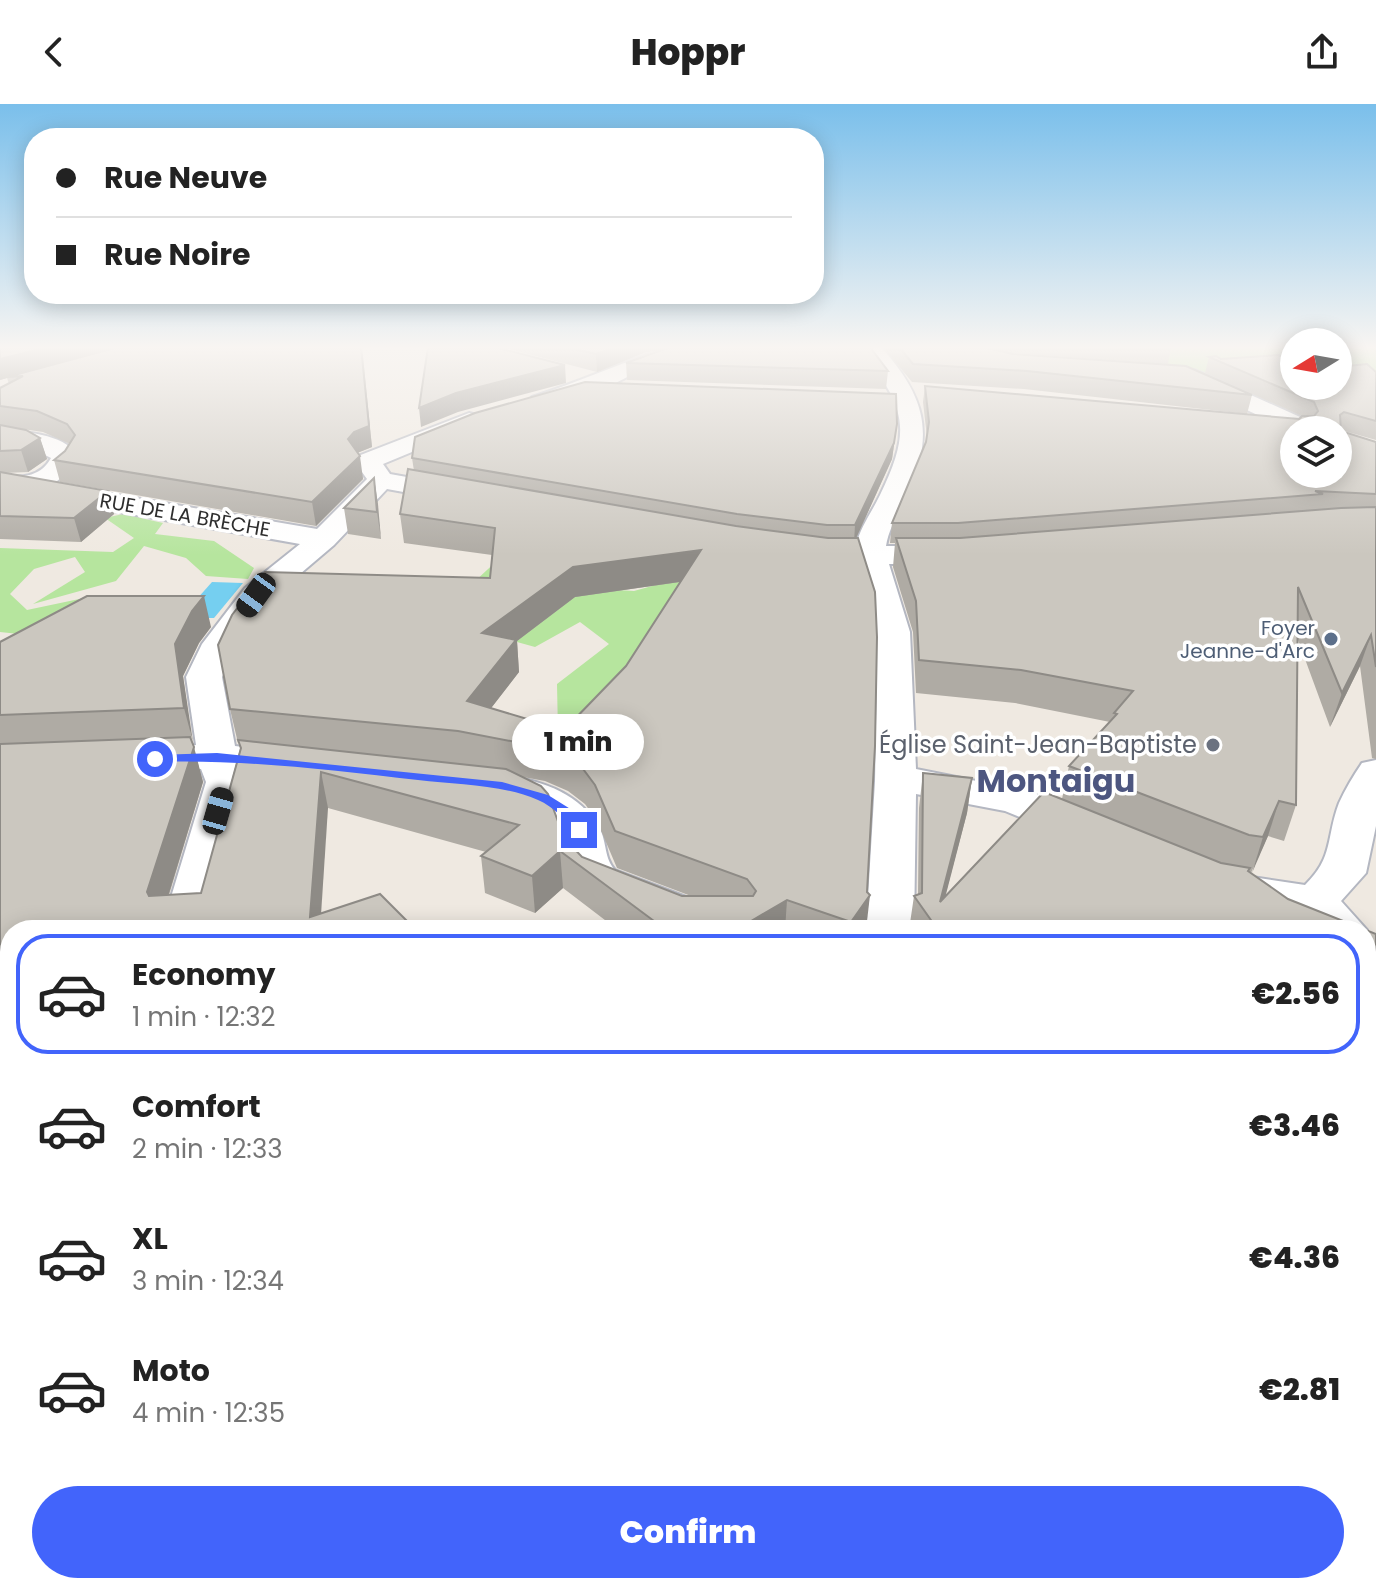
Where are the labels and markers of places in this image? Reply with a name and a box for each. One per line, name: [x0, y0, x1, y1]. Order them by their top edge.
place label: Foyer Jeanne-d'Arc: [1180, 614, 1315, 665]
marker: Foyer Jeanne-d'Arc: [1322, 630, 1340, 648]
place label: Église Saint-Jean-Baptiste: [879, 728, 1197, 761]
marker: Église Saint-Jean-Baptiste: [1204, 736, 1222, 754]

